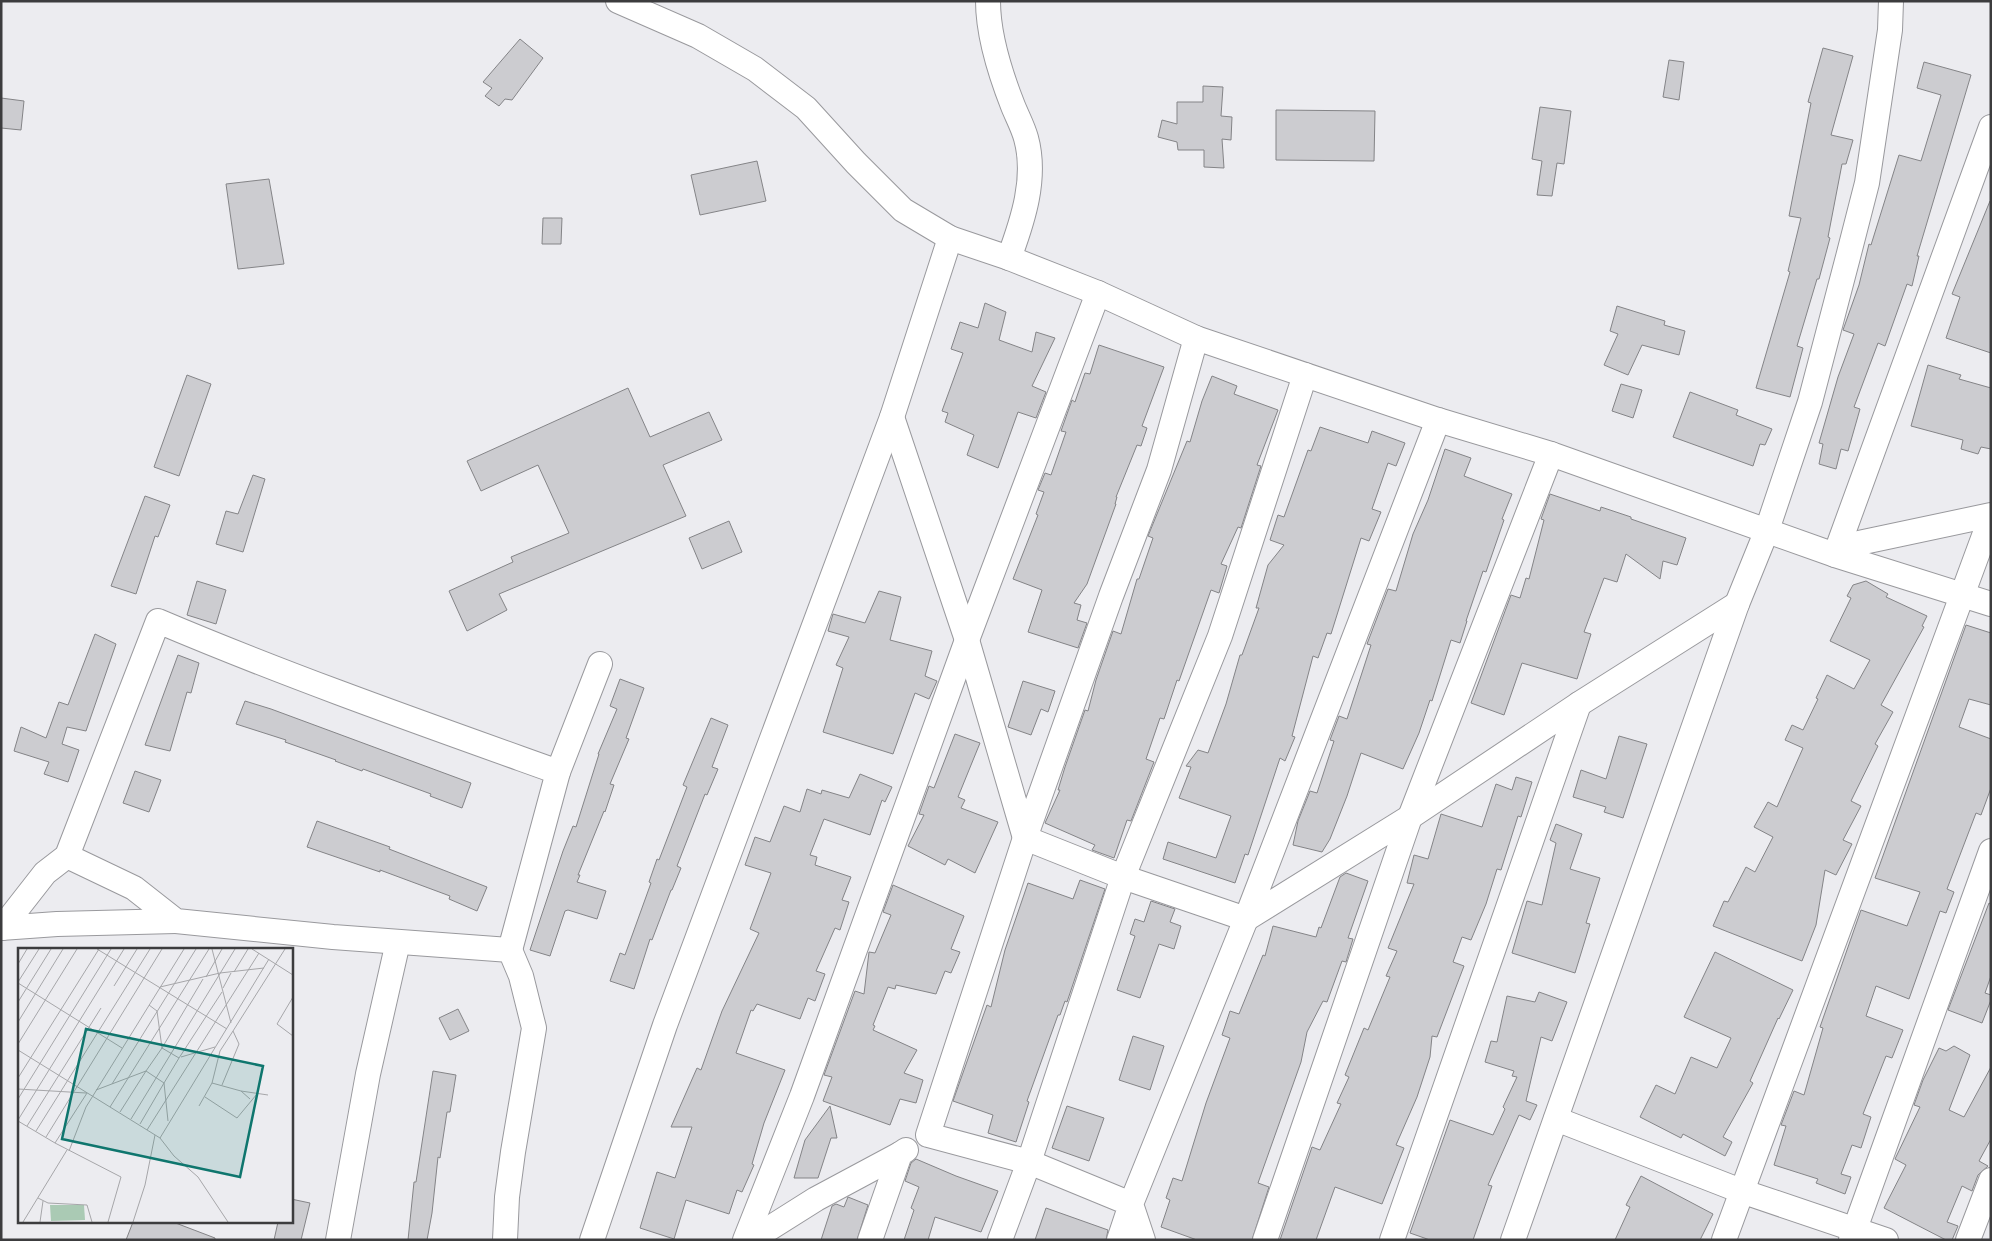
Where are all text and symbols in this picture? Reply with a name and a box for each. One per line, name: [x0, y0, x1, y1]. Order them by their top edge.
inset map: [18, 948, 292, 1224]

